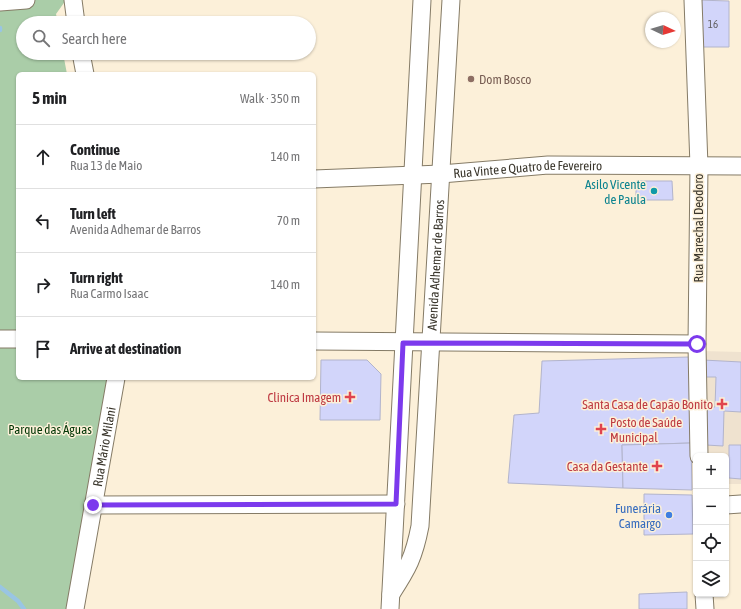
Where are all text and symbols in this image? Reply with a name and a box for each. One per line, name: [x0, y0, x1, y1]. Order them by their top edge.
north arrow: [645, 12, 681, 48]
search box: [16, 16, 316, 60]
house number: 16: [708, 18, 718, 30]
icon: search: [30, 27, 52, 49]
text: Search here: [62, 30, 127, 47]
place label: Dom Bosco: [479, 72, 531, 87]
marker: Dom Bosco: [466, 74, 476, 84]
text: 5 min: [32, 88, 67, 108]
text: Walk · 350 m: [240, 91, 300, 106]
text: Continue: [70, 141, 120, 158]
icon: ahead: [32, 146, 54, 168]
text: 140 m: [271, 149, 300, 164]
street label: Rua Vinte e Quatro de Fevereiro: [453, 157, 602, 180]
text: Rua 13 de Maio: [70, 158, 142, 173]
street label: Rua Marechal Deodoro: [691, 174, 706, 282]
place label: Asilo Vicente de Paula: [585, 177, 646, 207]
marker: Asilo Vicente de Paula: [649, 186, 659, 196]
street label: Avenida Adhemar de Barros: [424, 199, 447, 331]
text: Turn left: [70, 205, 116, 222]
icon: left: [32, 210, 54, 232]
text: 70 m: [277, 213, 300, 228]
text: Avenida Adhemar de Barros: [70, 222, 201, 237]
text: Turn right: [70, 269, 123, 286]
icon: right: [32, 274, 54, 296]
text: 140 m: [271, 277, 300, 292]
text: Rua Carmo Isaac: [70, 286, 148, 301]
route start: [688, 335, 706, 353]
icon: arrive: [32, 338, 54, 360]
text: Arrive at destination: [70, 340, 181, 357]
place label: Clinica Imagem: [267, 390, 341, 405]
marker: Clinica Imagem: [344, 391, 356, 403]
place label: Santa Casa de Capão Bonito: [582, 397, 713, 412]
marker: Santa Casa de Capão Bonito: [716, 398, 728, 410]
street label: Rua Mário Milani: [89, 406, 118, 488]
place label: Posto de Saúde Municipal: [610, 415, 682, 445]
park label: Parque das Águas: [8, 422, 92, 437]
marker: Posto de Saúde Municipal: [595, 423, 607, 435]
map controls: [693, 453, 729, 597]
button: +: [693, 453, 729, 489]
place label: Casa da Gestante: [567, 459, 648, 474]
marker: Casa da Gestante: [651, 460, 663, 472]
button: −: [693, 489, 729, 525]
route end: [84, 496, 102, 514]
place label: Funerária Camargo: [615, 501, 661, 531]
marker: Funerária Camargo: [664, 510, 674, 520]
button: locate: [693, 525, 729, 561]
button: layers: [693, 561, 729, 597]

